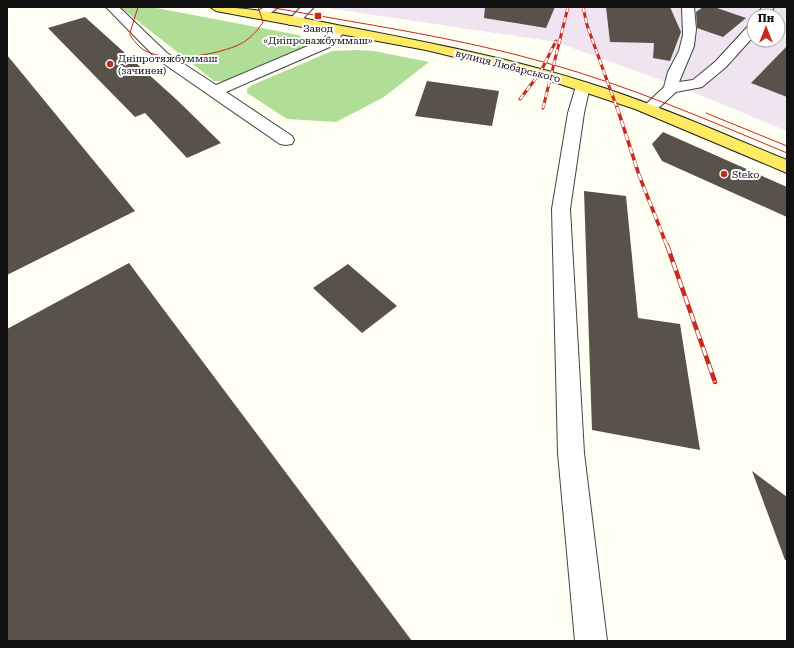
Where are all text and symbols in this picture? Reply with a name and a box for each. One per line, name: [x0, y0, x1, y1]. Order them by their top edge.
north arrow: [746, 8, 786, 48]
marker: Завод «Дніпроважбуммаш»: [313, 11, 323, 21]
text: Пн: [758, 12, 775, 25]
place label: Завод «Дніпроважбуммаш»: [263, 23, 373, 46]
street label: вулиця Любарського: [454, 48, 562, 84]
place label: Дніпротяжбуммаш (зачинен): [118, 53, 218, 76]
marker: Дніпротяжбуммаш (зачинен): [105, 59, 115, 69]
marker: Steko: [719, 169, 729, 179]
place label: Steko: [732, 169, 759, 180]

